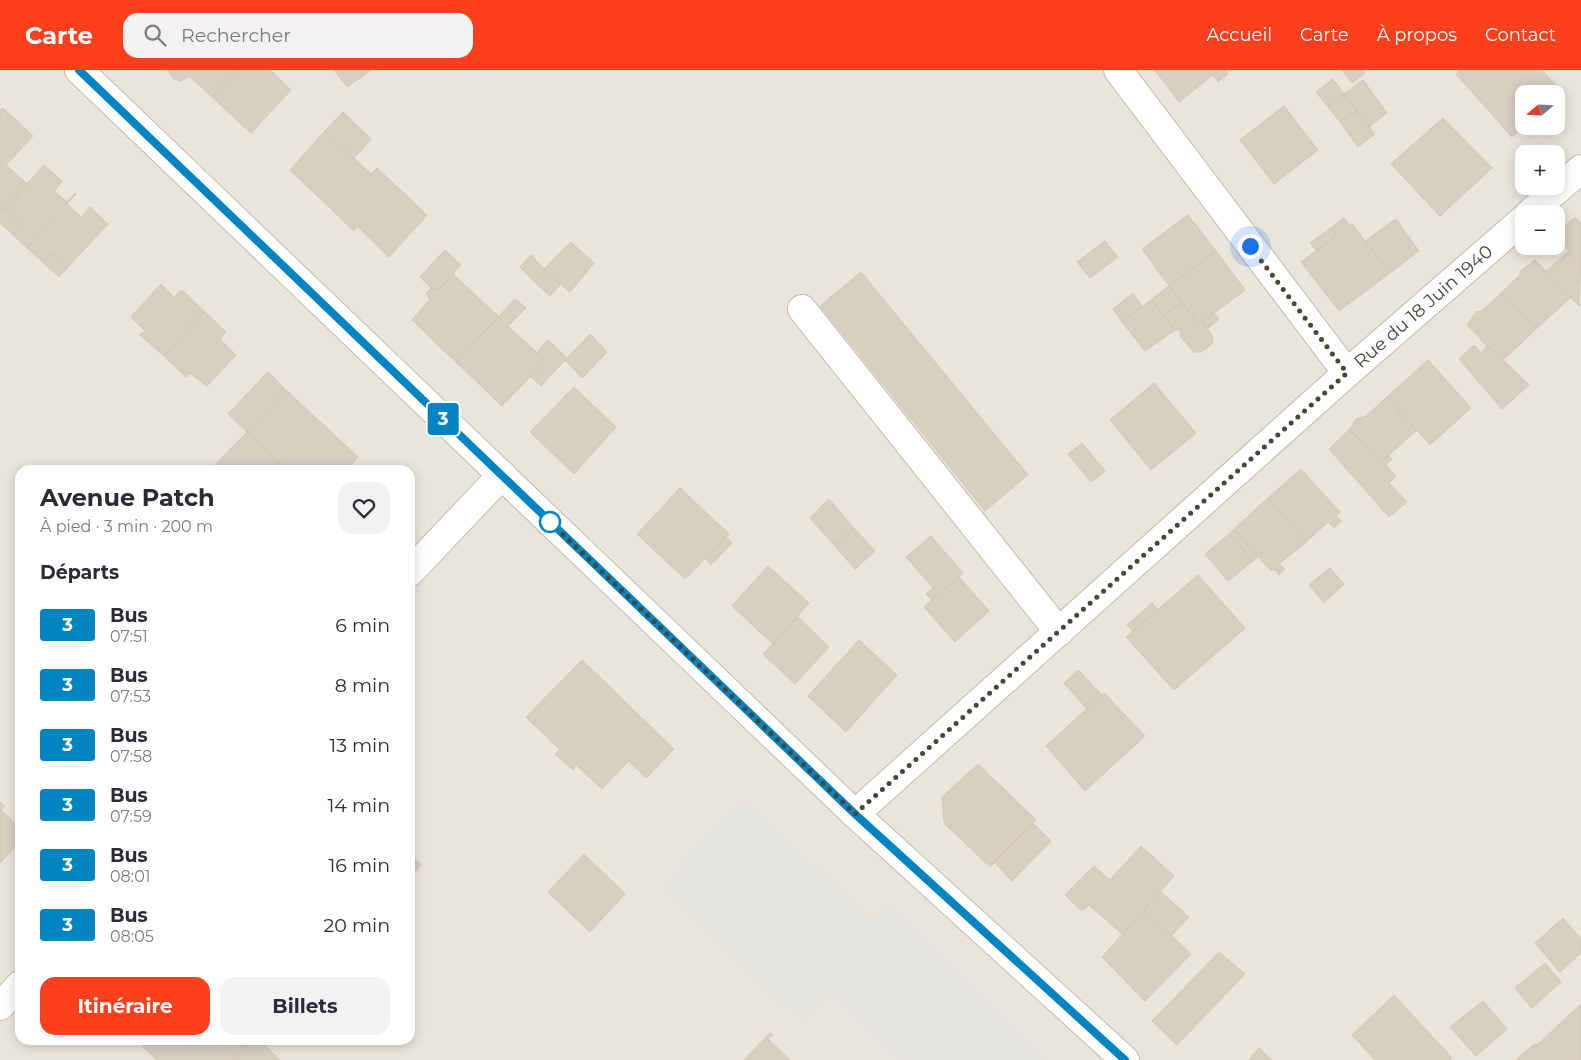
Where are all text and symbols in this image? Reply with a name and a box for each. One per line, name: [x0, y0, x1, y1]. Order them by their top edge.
search box: [123, 13, 473, 58]
text: Carte: [25, 21, 93, 50]
icon: search: [141, 21, 169, 49]
text: Rechercher: [181, 24, 291, 47]
text: Accueil: [1207, 24, 1272, 46]
text: Carte: [1300, 24, 1349, 46]
text: À propos: [1377, 24, 1457, 46]
text: Contact: [1485, 24, 1556, 46]
north arrow: [1515, 85, 1565, 135]
map controls: [1515, 85, 1565, 255]
button: +: [1515, 145, 1565, 195]
button: −: [1515, 205, 1565, 255]
your location: [1238, 234, 1263, 259]
street label: Rue du 18 Juin 1940: [1350, 240, 1497, 373]
line badge: 3: [427, 403, 459, 435]
text: 3: [438, 408, 448, 430]
button: heart: [338, 482, 390, 534]
text: Avenue Patch: [40, 483, 215, 512]
unlabelled marker: [539, 511, 561, 533]
text: À pied · 3 min · 200 m: [40, 517, 213, 536]
text: Départs: [40, 561, 119, 584]
text: Bus: [110, 604, 148, 627]
text: 3: [62, 614, 73, 636]
text: 6 min: [335, 614, 390, 637]
text: 07:51: [110, 627, 148, 646]
text: Bus: [110, 664, 148, 687]
text: 3: [62, 674, 73, 696]
text: 8 min: [335, 674, 390, 697]
text: 07:53: [110, 687, 151, 706]
text: Bus: [110, 724, 148, 747]
text: 3: [62, 734, 73, 756]
text: 13 min: [329, 734, 390, 757]
text: 07:58: [110, 747, 152, 766]
text: Bus: [110, 784, 148, 807]
text: 3: [62, 794, 73, 816]
text: 14 min: [327, 794, 390, 817]
text: 07:59: [110, 807, 152, 826]
text: Bus: [110, 844, 148, 867]
text: 3: [62, 854, 73, 876]
text: 16 min: [328, 854, 390, 877]
text: 08:01: [110, 867, 151, 886]
text: Bus: [110, 904, 148, 927]
text: 3: [62, 914, 73, 936]
text: 20 min: [324, 914, 390, 937]
text: 08:05: [110, 927, 154, 946]
button: Itinéraire: [40, 977, 210, 1035]
button: Billets: [220, 977, 390, 1035]

